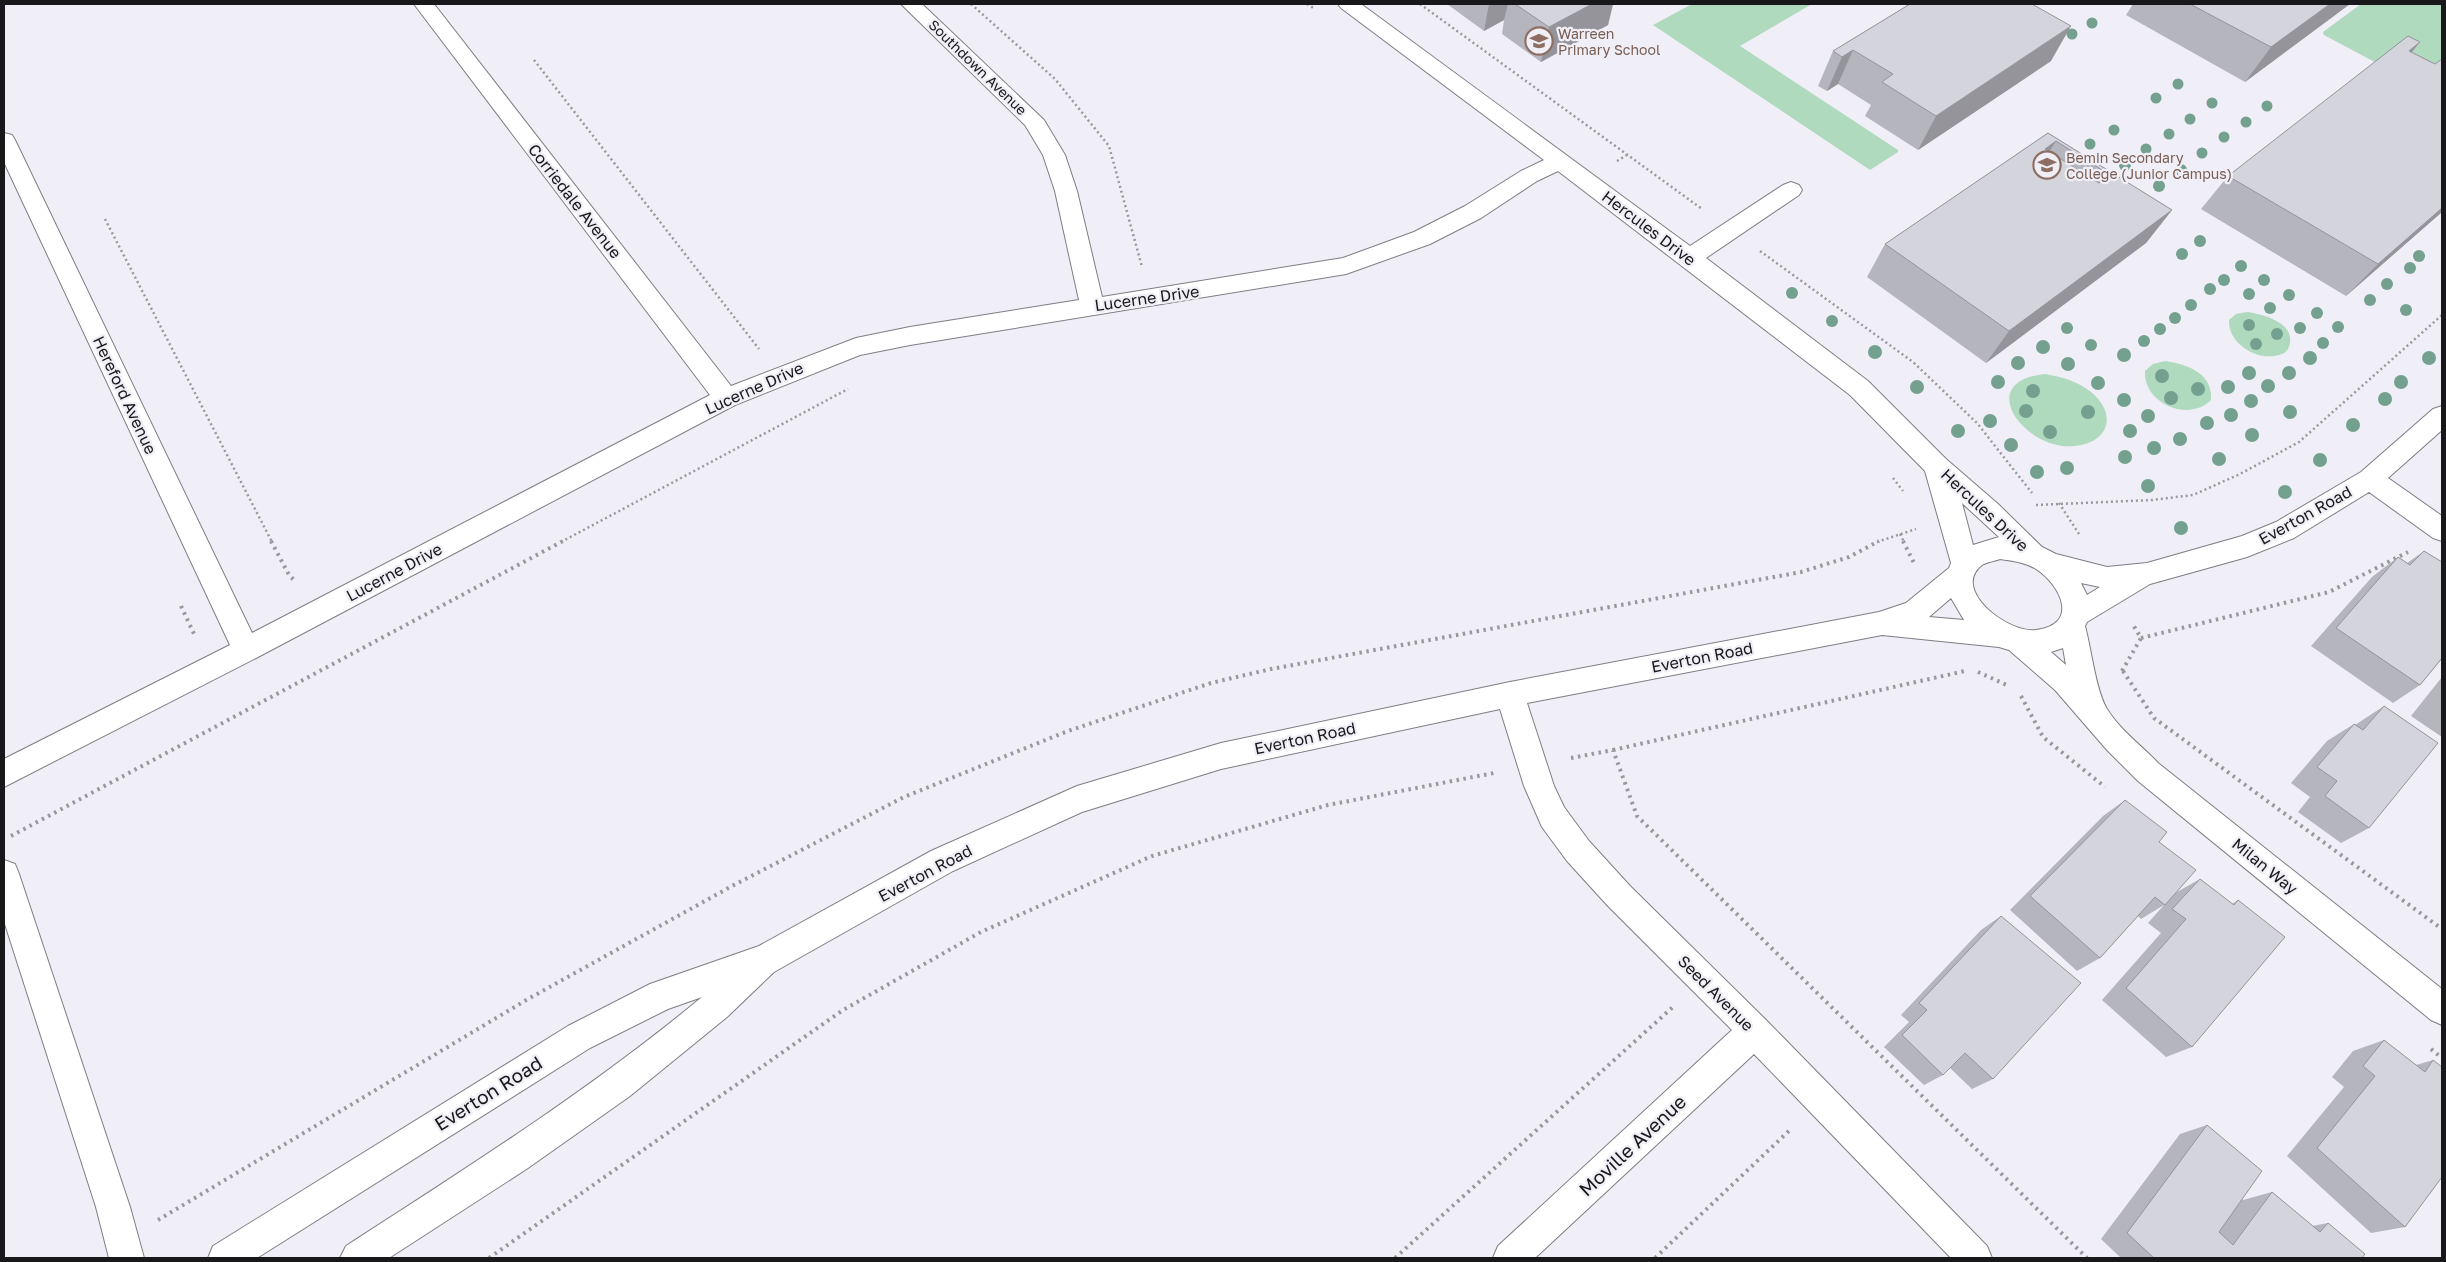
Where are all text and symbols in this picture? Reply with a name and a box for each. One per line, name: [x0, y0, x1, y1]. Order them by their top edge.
street label: Southdown Avenue: [925, 16, 1031, 118]
place label: Warreen Primary School: [1558, 25, 1660, 58]
school or university icon: Warreen Primary School: [1524, 26, 1554, 56]
street label: Corriedale Avenue: [524, 140, 626, 262]
place label: Bemin Secondary College (Junior Campus): [2066, 149, 2232, 182]
school or university icon: Bemin Secondary College (Junior Campus): [2032, 150, 2062, 180]
street label: Hercules Drive: [1598, 186, 1700, 270]
street label: Lucerne Drive: [1093, 281, 1201, 315]
street label: Hereford Avenue: [89, 333, 161, 457]
street label: Lucerne Drive: [702, 357, 806, 419]
street label: Hercules Drive: [1937, 464, 2033, 556]
street label: Everton Road: [2255, 481, 2355, 549]
street label: Lucerne Drive: [343, 538, 445, 606]
street label: Everton Road: [1649, 637, 1755, 677]
street label: Everton Road: [1252, 717, 1358, 759]
street label: Milan Way: [2228, 834, 2302, 898]
street label: Everton Road: [875, 840, 975, 906]
street label: Seed Avenue: [1674, 951, 1758, 1035]
street label: Everton Road: [430, 1051, 546, 1135]
street label: Moville Avenue: [1574, 1090, 1690, 1200]

